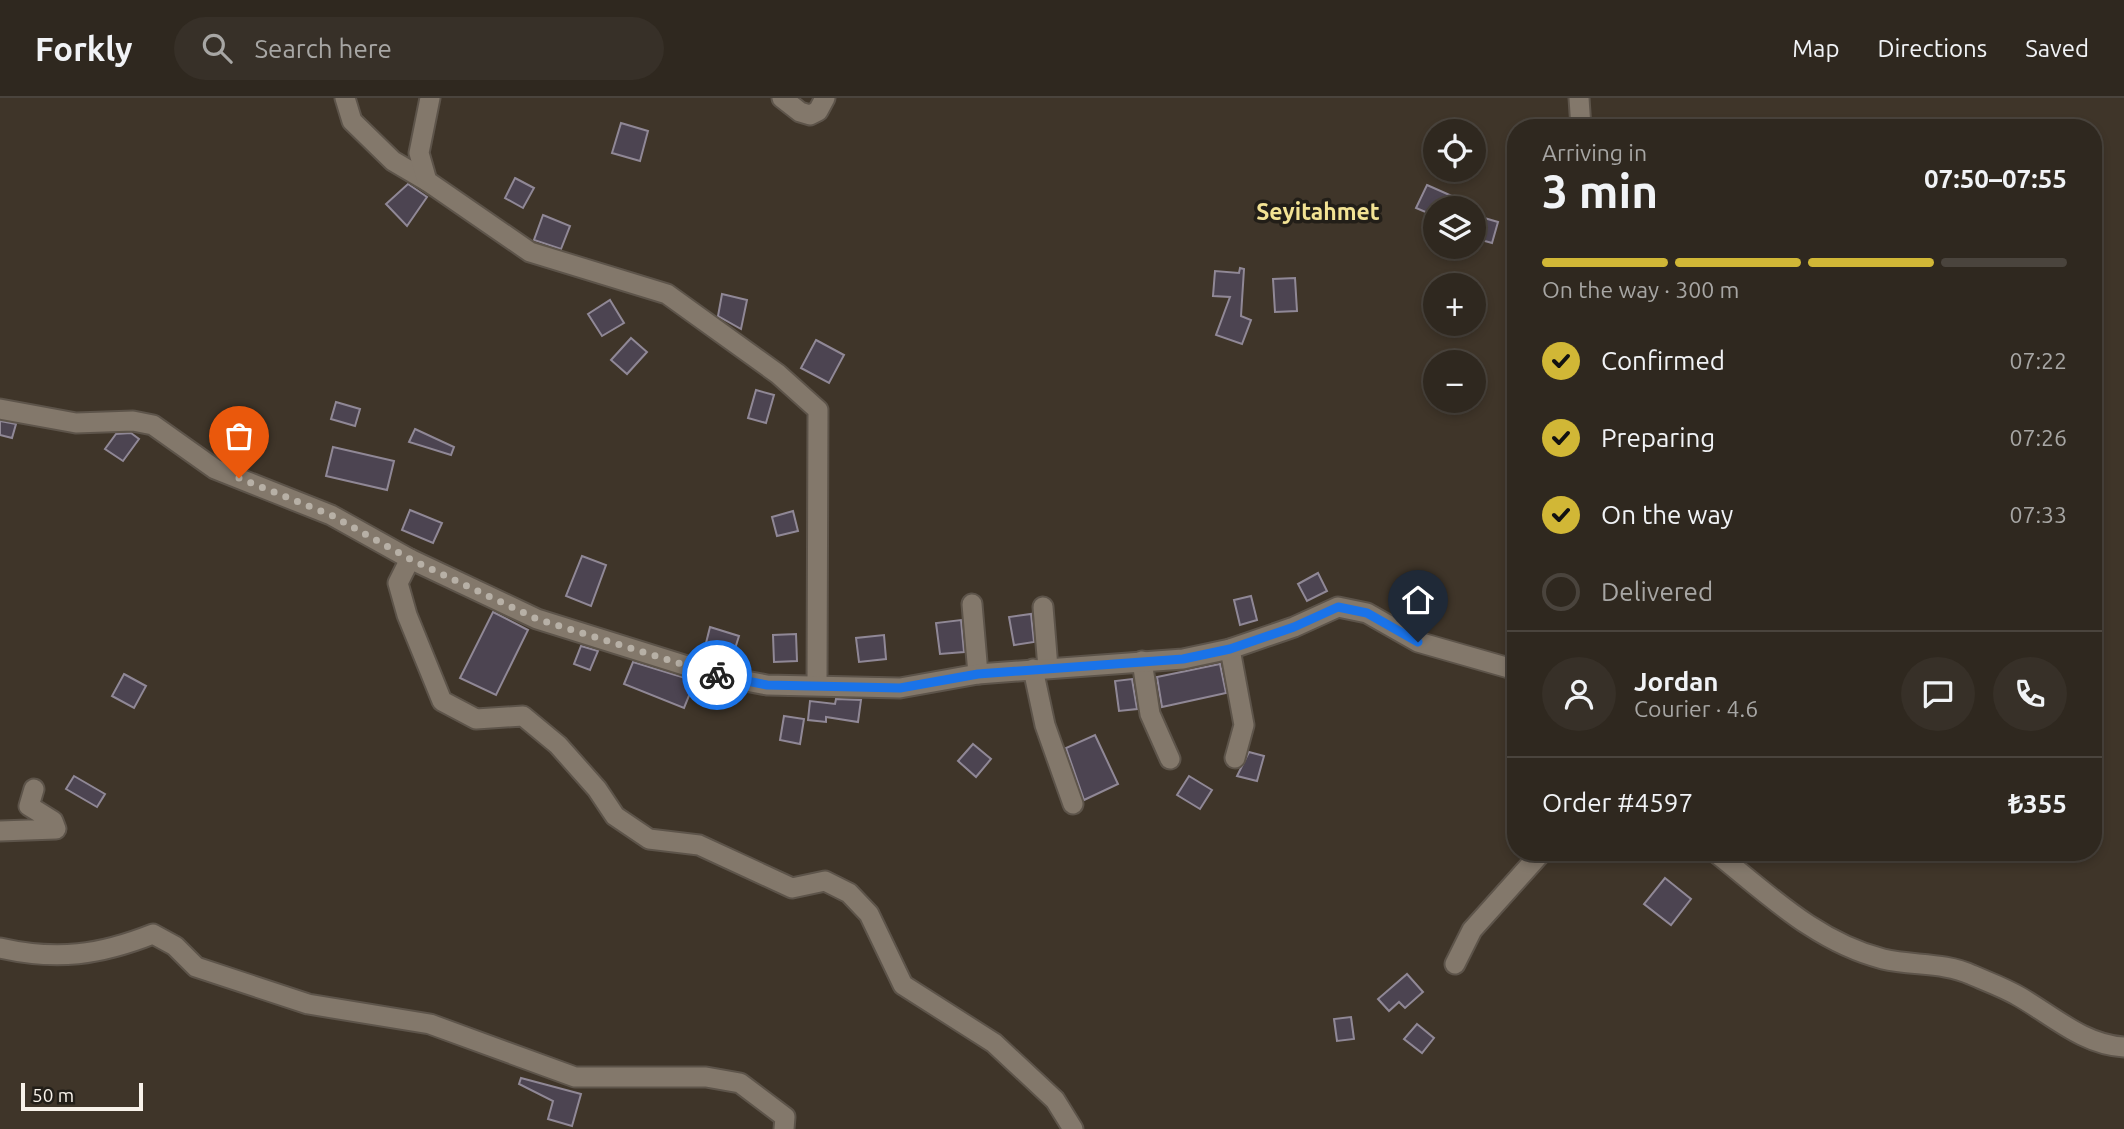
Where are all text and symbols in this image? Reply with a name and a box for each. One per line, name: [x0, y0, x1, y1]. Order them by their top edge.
search box: [174, 17, 664, 80]
icon: search: [198, 29, 236, 67]
text: Forkly: [35, 30, 132, 67]
text: Search here: [254, 34, 392, 63]
text: Map: [1792, 35, 1839, 62]
text: Directions: [1877, 35, 1987, 62]
text: Saved: [2025, 35, 2089, 62]
map controls: [1423, 119, 1486, 413]
button: locate: [1423, 119, 1486, 182]
text: Arriving in: [1542, 140, 1647, 165]
text: 07:50–07:55: [1924, 164, 2067, 193]
text: 3 min: [1542, 165, 1658, 217]
button: layers: [1423, 196, 1486, 259]
district label: Seyitahmet: [1256, 199, 1380, 224]
button: +: [1423, 273, 1486, 336]
text: On the way · 300 m: [1542, 277, 1739, 302]
icon: check: [1542, 342, 1580, 380]
text: Confirmed: [1601, 346, 1725, 375]
text: 07:22: [2009, 348, 2067, 373]
button: −: [1423, 350, 1486, 413]
pin: [209, 406, 269, 478]
icon: bag: [220, 417, 258, 455]
icon: check: [1542, 419, 1580, 457]
text: Preparing: [1601, 423, 1715, 452]
text: 07:26: [2009, 425, 2067, 450]
icon: check: [1542, 496, 1580, 534]
text: On the way: [1601, 500, 1733, 529]
text: 07:33: [2009, 502, 2067, 527]
pin: [1388, 570, 1448, 642]
text: Delivered: [1601, 577, 1713, 606]
icon: home: [1399, 581, 1437, 619]
courier: [682, 640, 752, 710]
icon: bike: [698, 656, 736, 694]
button: person: [1542, 657, 1616, 731]
button: chat: [1901, 657, 1975, 731]
button: phone: [1993, 657, 2067, 731]
text: Jordan: [1634, 667, 1719, 696]
text: Courier · 4.6: [1634, 696, 1758, 721]
text: Order #4597: [1542, 788, 1693, 817]
text: ₺355: [2008, 789, 2067, 818]
scale bar: [21, 1080, 144, 1112]
text: 50 m: [32, 1084, 74, 1106]

